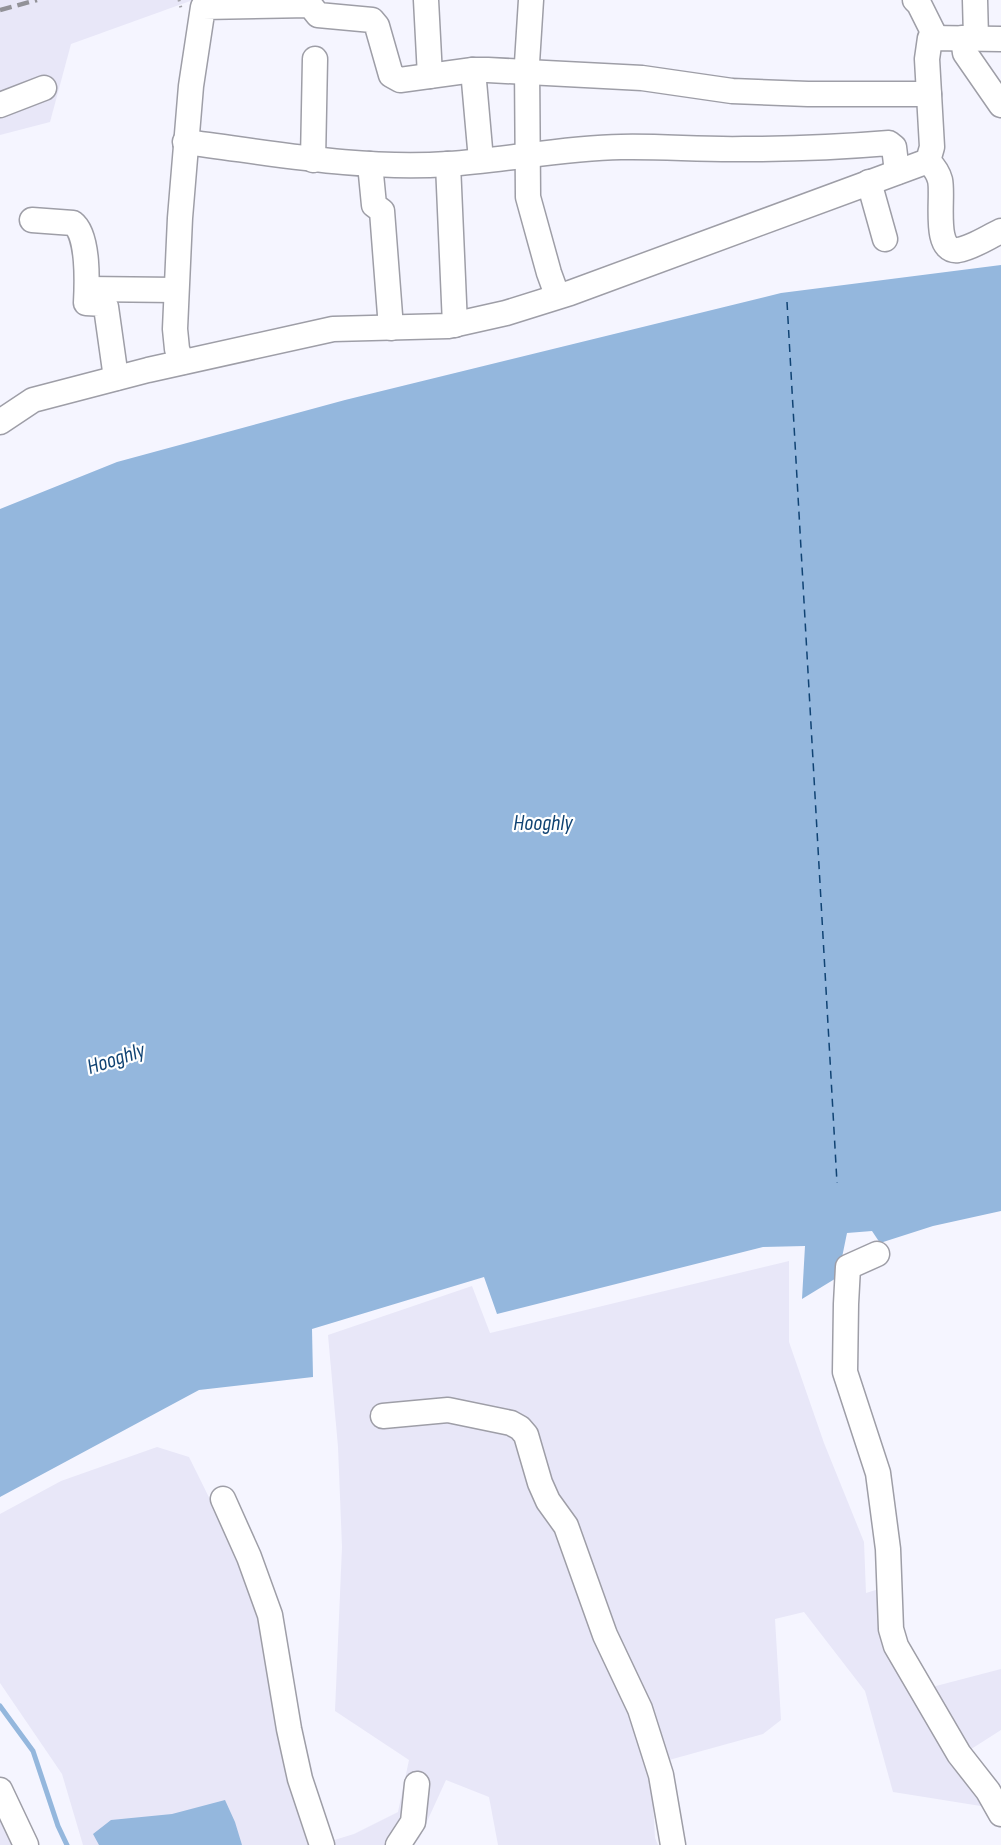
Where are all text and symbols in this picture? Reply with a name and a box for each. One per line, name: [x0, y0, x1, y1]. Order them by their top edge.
water label: Hooghly: [513, 810, 573, 837]
water label: Hooghly: [84, 1037, 149, 1081]

